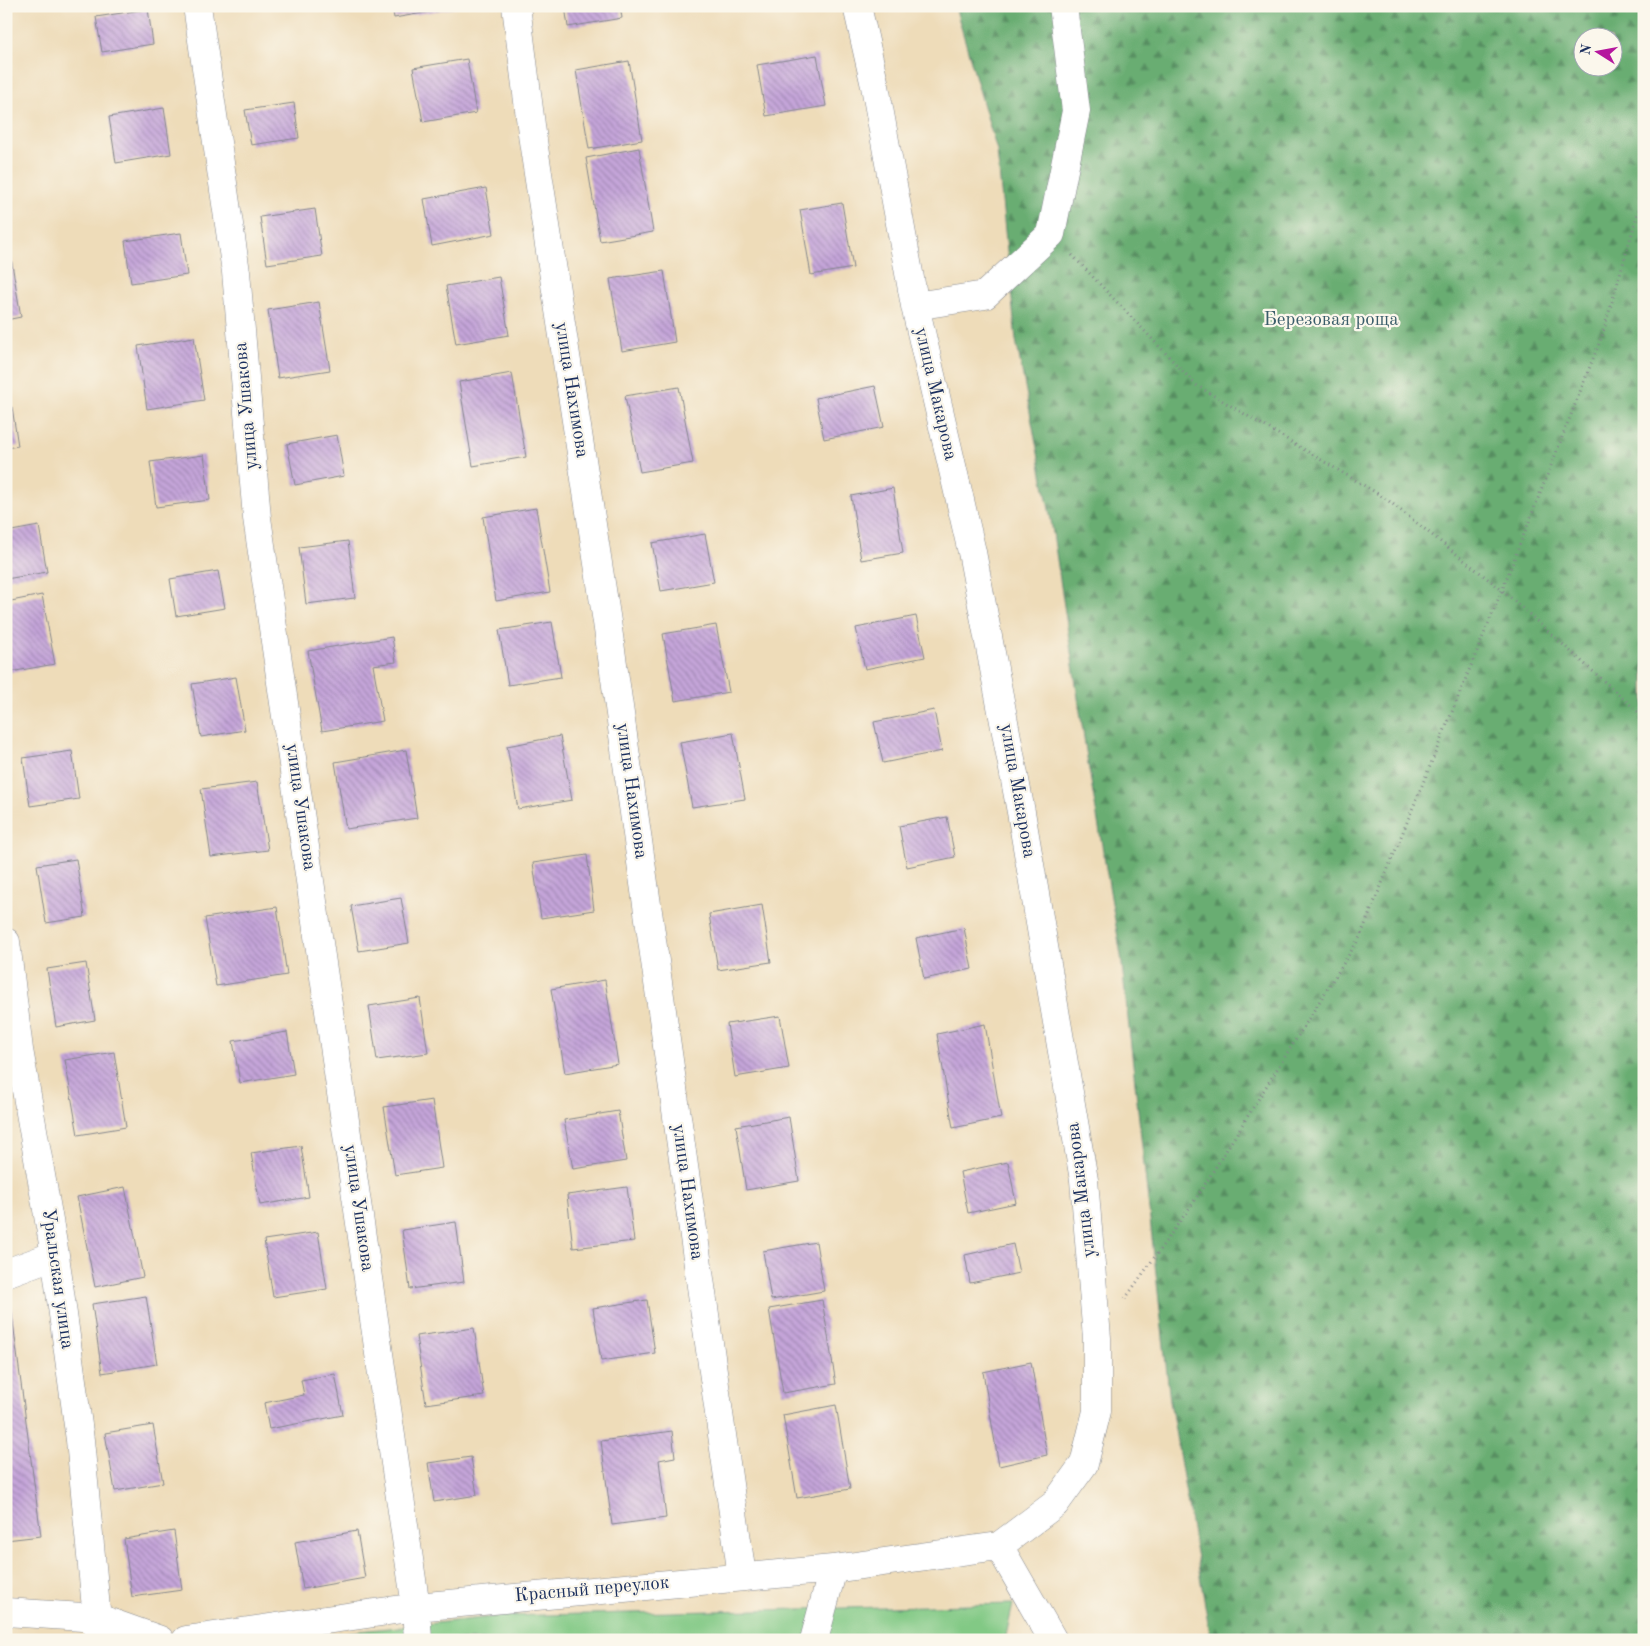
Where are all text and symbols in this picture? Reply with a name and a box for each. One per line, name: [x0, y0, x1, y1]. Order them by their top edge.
north arrow: [1572, 28, 1622, 78]
text: N: [1578, 43, 1594, 56]
park label: Березовая роща: [1263, 311, 1399, 330]
street label: улица Нахимова: [551, 321, 591, 460]
street label: улица Макарова: [910, 326, 960, 463]
street label: улица Ушакова: [232, 341, 262, 471]
street label: улица Нахимова: [612, 722, 650, 861]
street label: улица Макарова: [996, 722, 1038, 860]
street label: улица Ушакова: [282, 742, 318, 872]
street label: улица Макарова: [1064, 1121, 1100, 1259]
street label: улица Нахимова: [668, 1123, 706, 1262]
street label: улица Ушакова: [340, 1143, 376, 1273]
street label: Уральская улица: [38, 1208, 76, 1351]
street label: Красный переулок: [514, 1574, 671, 1606]

